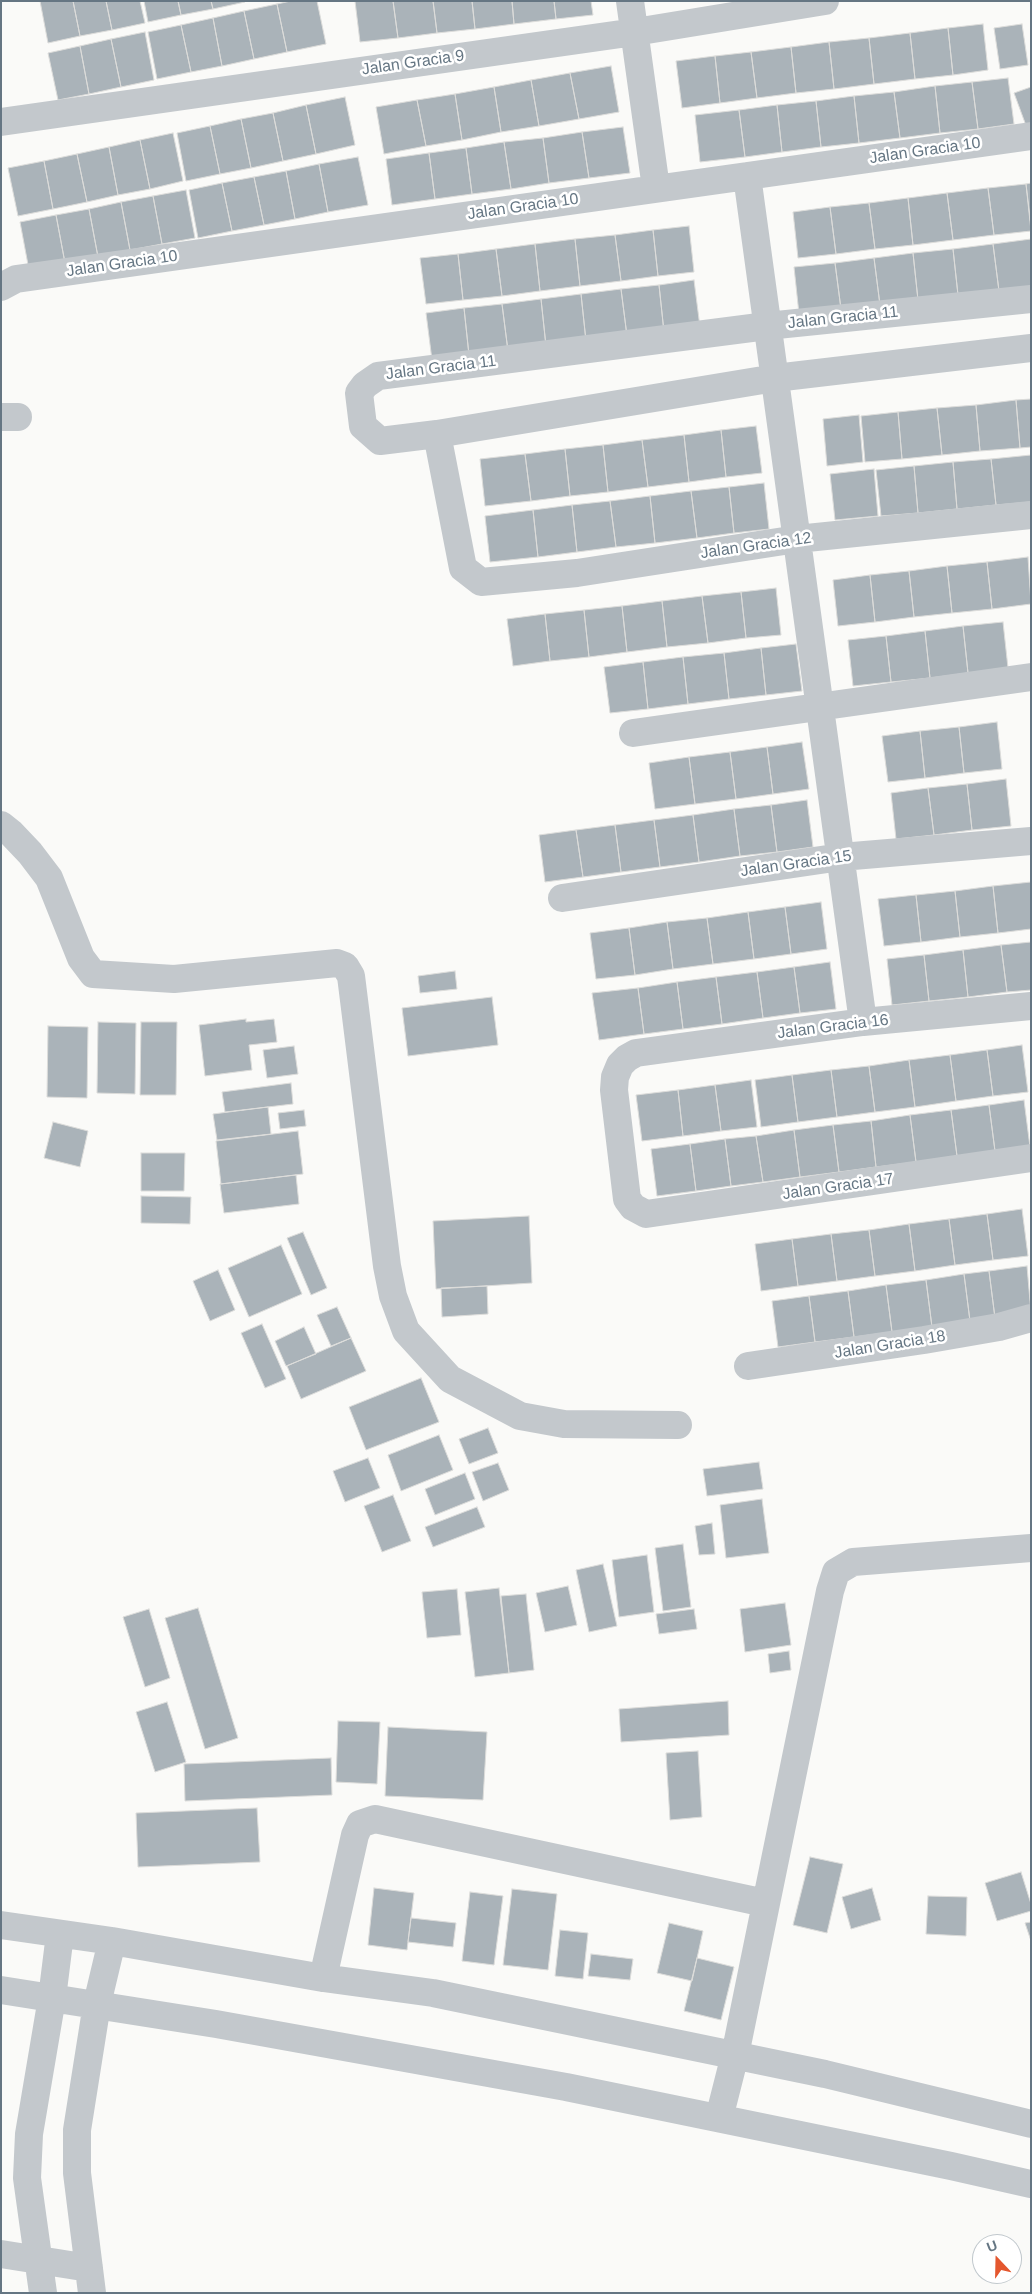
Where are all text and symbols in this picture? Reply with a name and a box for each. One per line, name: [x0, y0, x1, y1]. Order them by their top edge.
street label: Jalan Gracia 9: [361, 46, 465, 80]
street label: Jalan Gracia 10: [868, 134, 982, 168]
street label: Jalan Gracia 10: [466, 190, 580, 224]
street label: Jalan Gracia 10: [65, 247, 179, 281]
street label: Jalan Gracia 11: [787, 303, 899, 333]
street label: Jalan Gracia 11: [385, 352, 497, 384]
street label: Jalan Gracia 12: [699, 529, 813, 563]
street label: Jalan Gracia 15: [739, 847, 853, 881]
street label: Jalan Gracia 16: [776, 1011, 890, 1043]
street label: Jalan Gracia 17: [781, 1170, 895, 1204]
street label: Jalan Gracia 18: [833, 1327, 947, 1363]
north arrow: [972, 2234, 1022, 2284]
text: U: [984, 2237, 1000, 2255]

